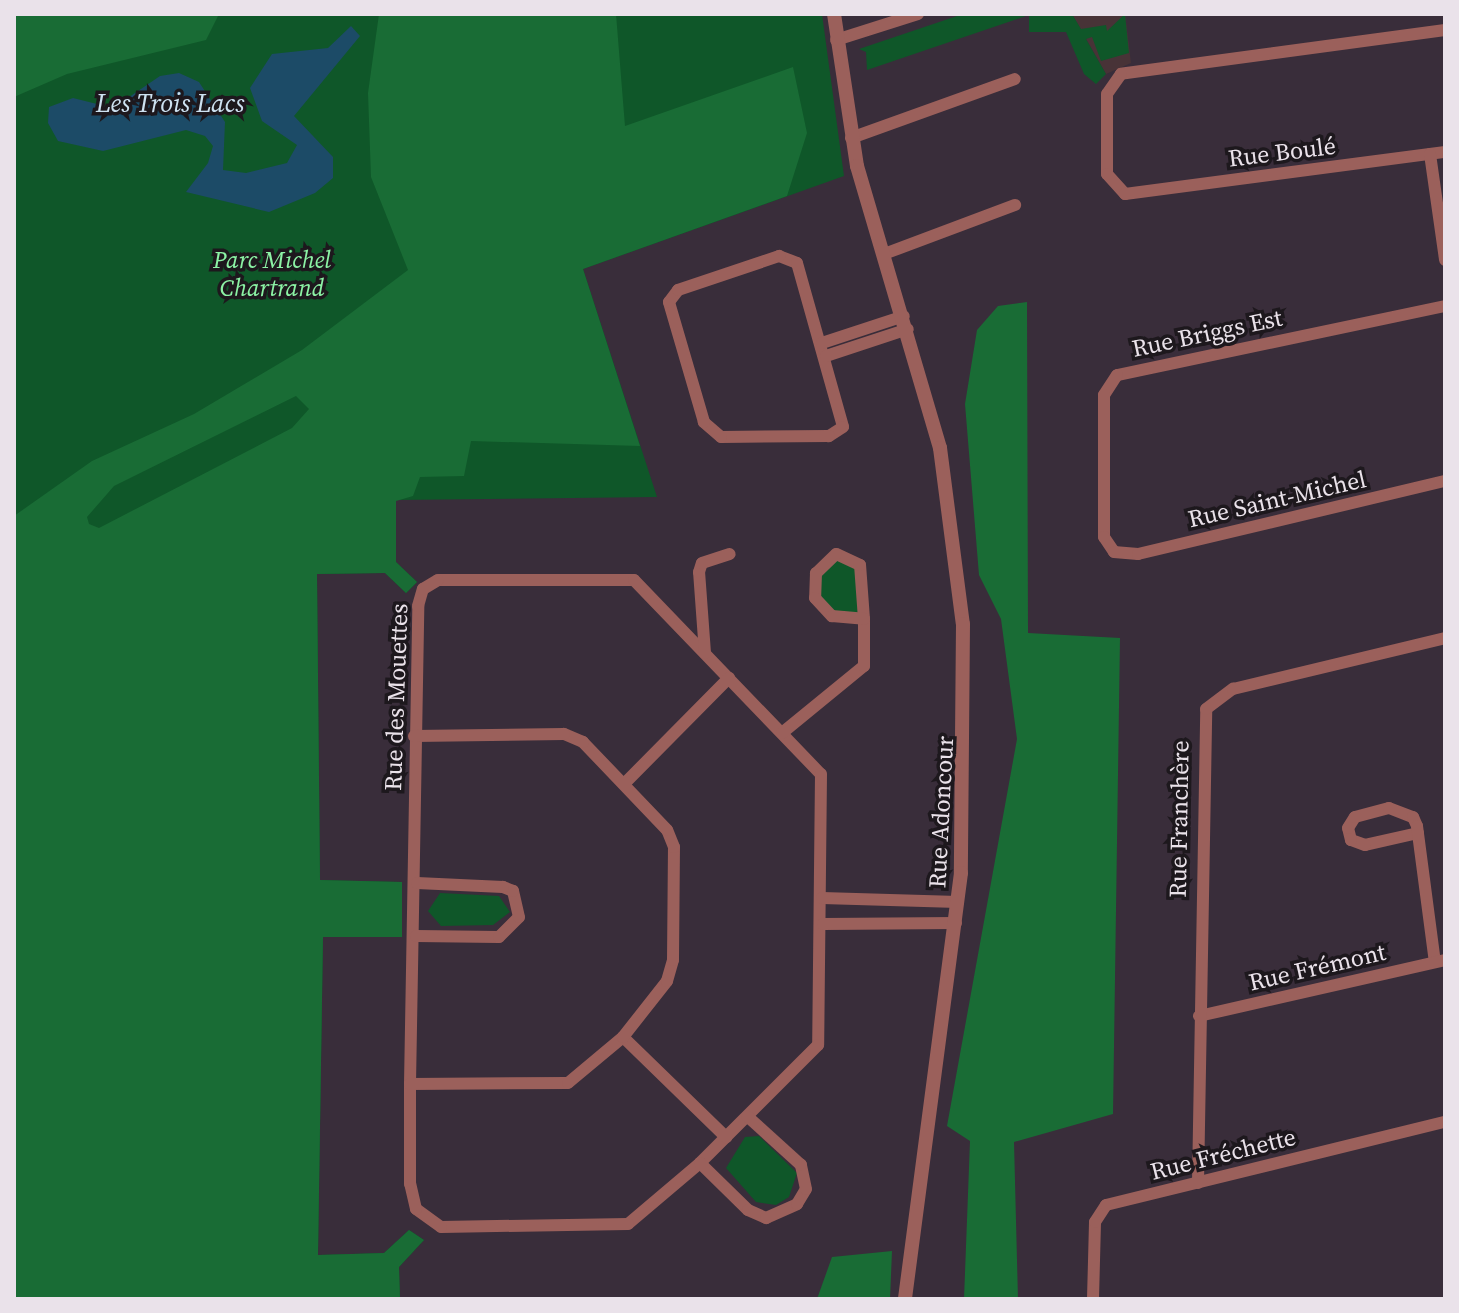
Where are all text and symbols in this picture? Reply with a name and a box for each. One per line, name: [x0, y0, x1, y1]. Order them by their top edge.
water label: Les Trois Lacs: [96, 88, 244, 120]
street label: Rue Boulé: [1226, 131, 1338, 173]
park label: Parc Michel Chartrand: [213, 246, 331, 302]
street label: Rue Briggs Est: [1129, 303, 1285, 363]
street label: Rue Saint-Michel: [1185, 465, 1369, 533]
street label: Rue des Mouettes: [378, 603, 414, 791]
street label: Rue Adoncour: [923, 735, 959, 889]
street label: Rue Franchère: [1163, 740, 1195, 898]
street label: Rue Frémont: [1246, 937, 1388, 997]
street label: Rue Fréchette: [1147, 1122, 1299, 1186]

